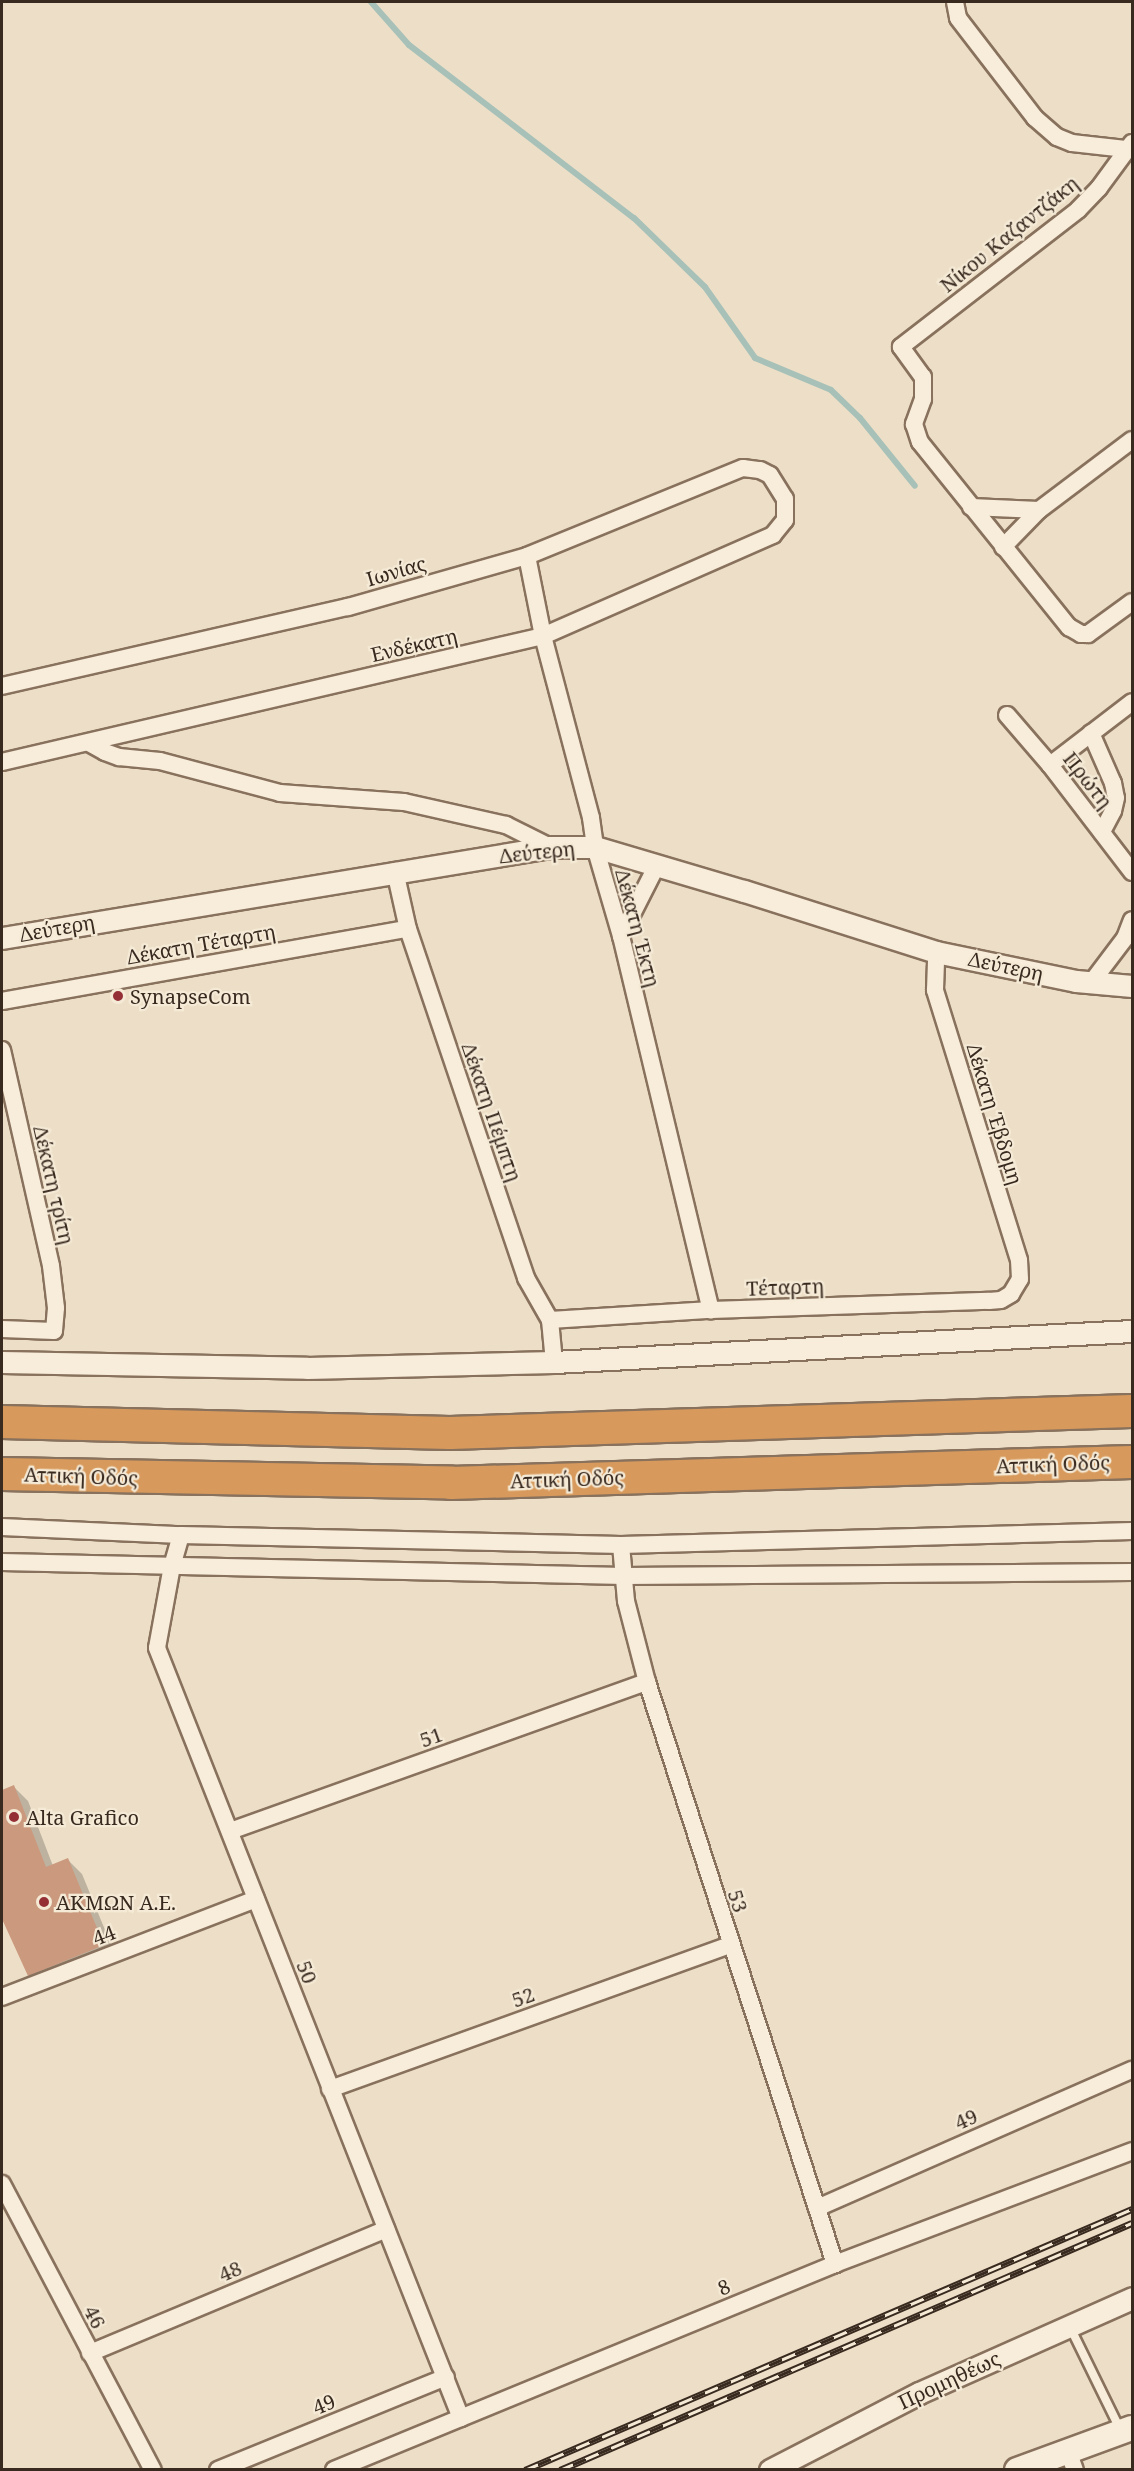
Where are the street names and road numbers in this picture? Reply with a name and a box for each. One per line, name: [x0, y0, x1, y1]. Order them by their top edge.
street label: Νίκου Καζαντζάκη: [935, 171, 1083, 297]
street label: Ιωνίας: [363, 551, 429, 591]
street label: Ενδέκατη: [368, 623, 460, 667]
street label: Πρώτη: [1059, 747, 1117, 813]
street label: Δεύτερη: [498, 836, 576, 868]
street label: Δέκατη Έκτη: [611, 867, 665, 989]
street label: Δεύτερη: [18, 910, 96, 946]
street label: Δέκατη Τέταρτη: [125, 919, 277, 969]
street label: Δεύτερη: [966, 946, 1046, 986]
street label: Δέκατη Πέμπτη: [457, 1040, 527, 1184]
street label: Δέκατη Έβδομη: [962, 1041, 1028, 1187]
street label: Δέκατη τρίτη: [29, 1123, 79, 1247]
street label: Τέταρτη: [746, 1274, 824, 1300]
street label: Αττική Οδός: [996, 1450, 1110, 1478]
street label: Αττική Οδός: [24, 1462, 138, 1490]
street label: Αττική Οδός: [510, 1465, 624, 1493]
street label: 51: [416, 1722, 446, 1752]
street label: 53: [723, 1887, 753, 1915]
street label: 44: [89, 1920, 119, 1950]
street label: 50: [292, 1957, 322, 1987]
street label: 52: [508, 1982, 538, 2012]
street label: 49: [951, 2103, 981, 2135]
street label: 48: [215, 2256, 245, 2286]
street label: 8: [714, 2274, 734, 2300]
street label: 46: [79, 2302, 111, 2332]
street label: Προμηθέως: [894, 2346, 1004, 2414]
street label: 49: [309, 2389, 339, 2419]

